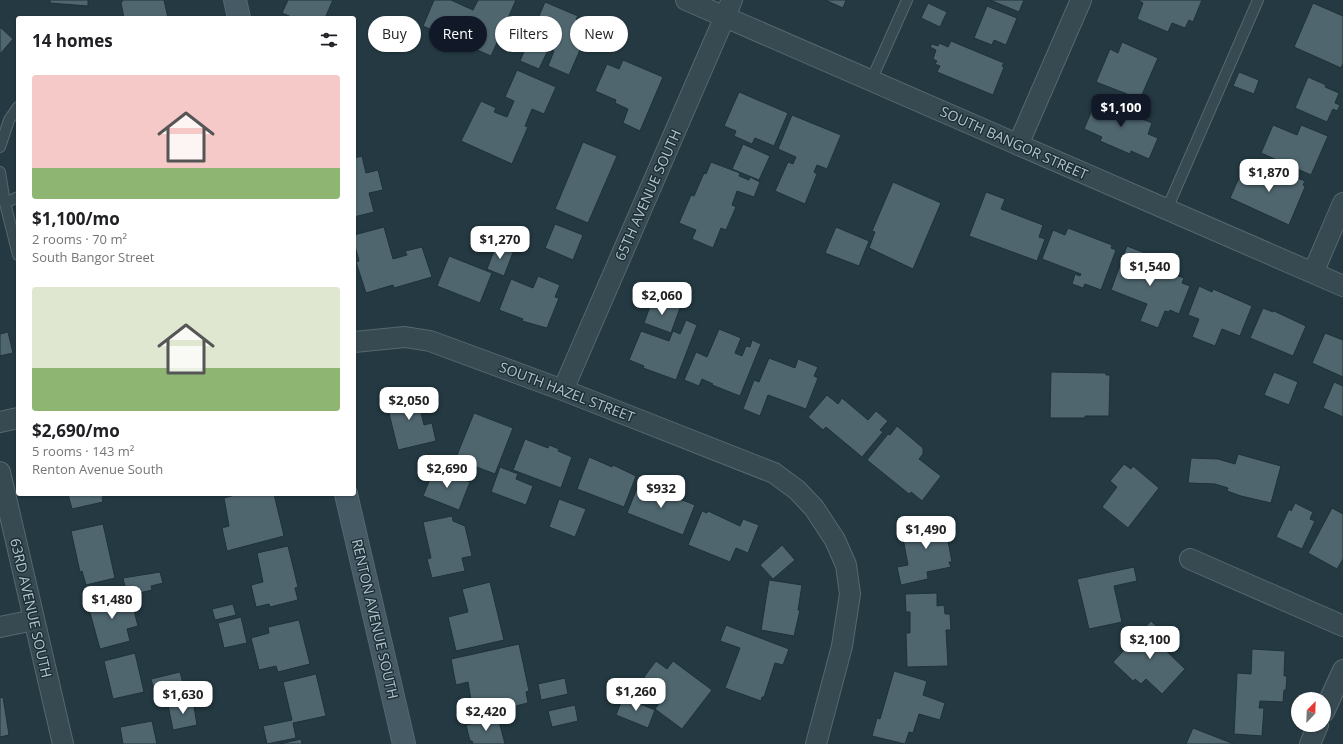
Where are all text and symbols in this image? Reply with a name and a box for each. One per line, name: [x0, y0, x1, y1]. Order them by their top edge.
chip: Buy: [368, 16, 421, 52]
chip: Rent: [429, 16, 487, 52]
chip: Filters: [495, 16, 562, 52]
chip: New: [570, 16, 628, 52]
text: 14 homes: [32, 29, 113, 52]
icon: filters: [318, 29, 340, 51]
pin: $1,100: [1088, 94, 1154, 128]
text: $1,100: [1101, 98, 1141, 116]
icon: home: [150, 101, 222, 173]
street label: SOUTH BANGOR STREET: [937, 101, 1091, 184]
street label: 65TH AVENUE SOUTH: [610, 126, 685, 263]
pin: $1,870: [1236, 159, 1302, 193]
text: $1,870: [1249, 163, 1289, 181]
text: $1,100/mo: [32, 207, 120, 230]
pin: $1,270: [467, 226, 533, 260]
text: 2 rooms · 70 m²: [32, 230, 127, 248]
text: $1,270: [480, 230, 520, 248]
text: South Bangor Street: [32, 248, 154, 266]
pin: $1,540: [1117, 253, 1183, 287]
text: $1,540: [1130, 257, 1170, 275]
pin: $2,060: [629, 282, 695, 316]
text: $2,060: [642, 286, 682, 304]
icon: home: [150, 313, 222, 385]
street label: SOUTH HAZEL STREET: [497, 357, 638, 426]
pin: $2,050: [376, 387, 442, 421]
text: $2,050: [389, 391, 429, 409]
text: $2,690/mo: [32, 419, 120, 442]
text: 5 rooms · 143 m²: [32, 442, 134, 460]
pin: $2,690: [414, 455, 480, 489]
text: $2,690: [427, 459, 467, 477]
text: Renton Avenue South: [32, 460, 163, 478]
pin: $932: [637, 475, 685, 509]
text: $932: [646, 479, 676, 497]
pin: $1,490: [893, 516, 959, 550]
text: $1,490: [906, 520, 946, 538]
street label: 63RD AVENUE SOUTH: [6, 536, 57, 679]
street label: RENTON AVENUE SOUTH: [348, 537, 403, 701]
pin: $1,480: [79, 586, 145, 620]
text: $1,480: [92, 590, 132, 608]
pin: $2,100: [1117, 626, 1183, 660]
text: $2,100: [1130, 630, 1170, 648]
pin: $1,260: [603, 678, 669, 712]
pin: $1,630: [150, 681, 216, 715]
text: $1,260: [616, 682, 656, 700]
text: $1,630: [163, 685, 203, 703]
north arrow: [1291, 692, 1331, 732]
map controls: [1291, 692, 1331, 732]
pin: $2,420: [453, 698, 519, 732]
text: $2,420: [466, 702, 506, 720]

